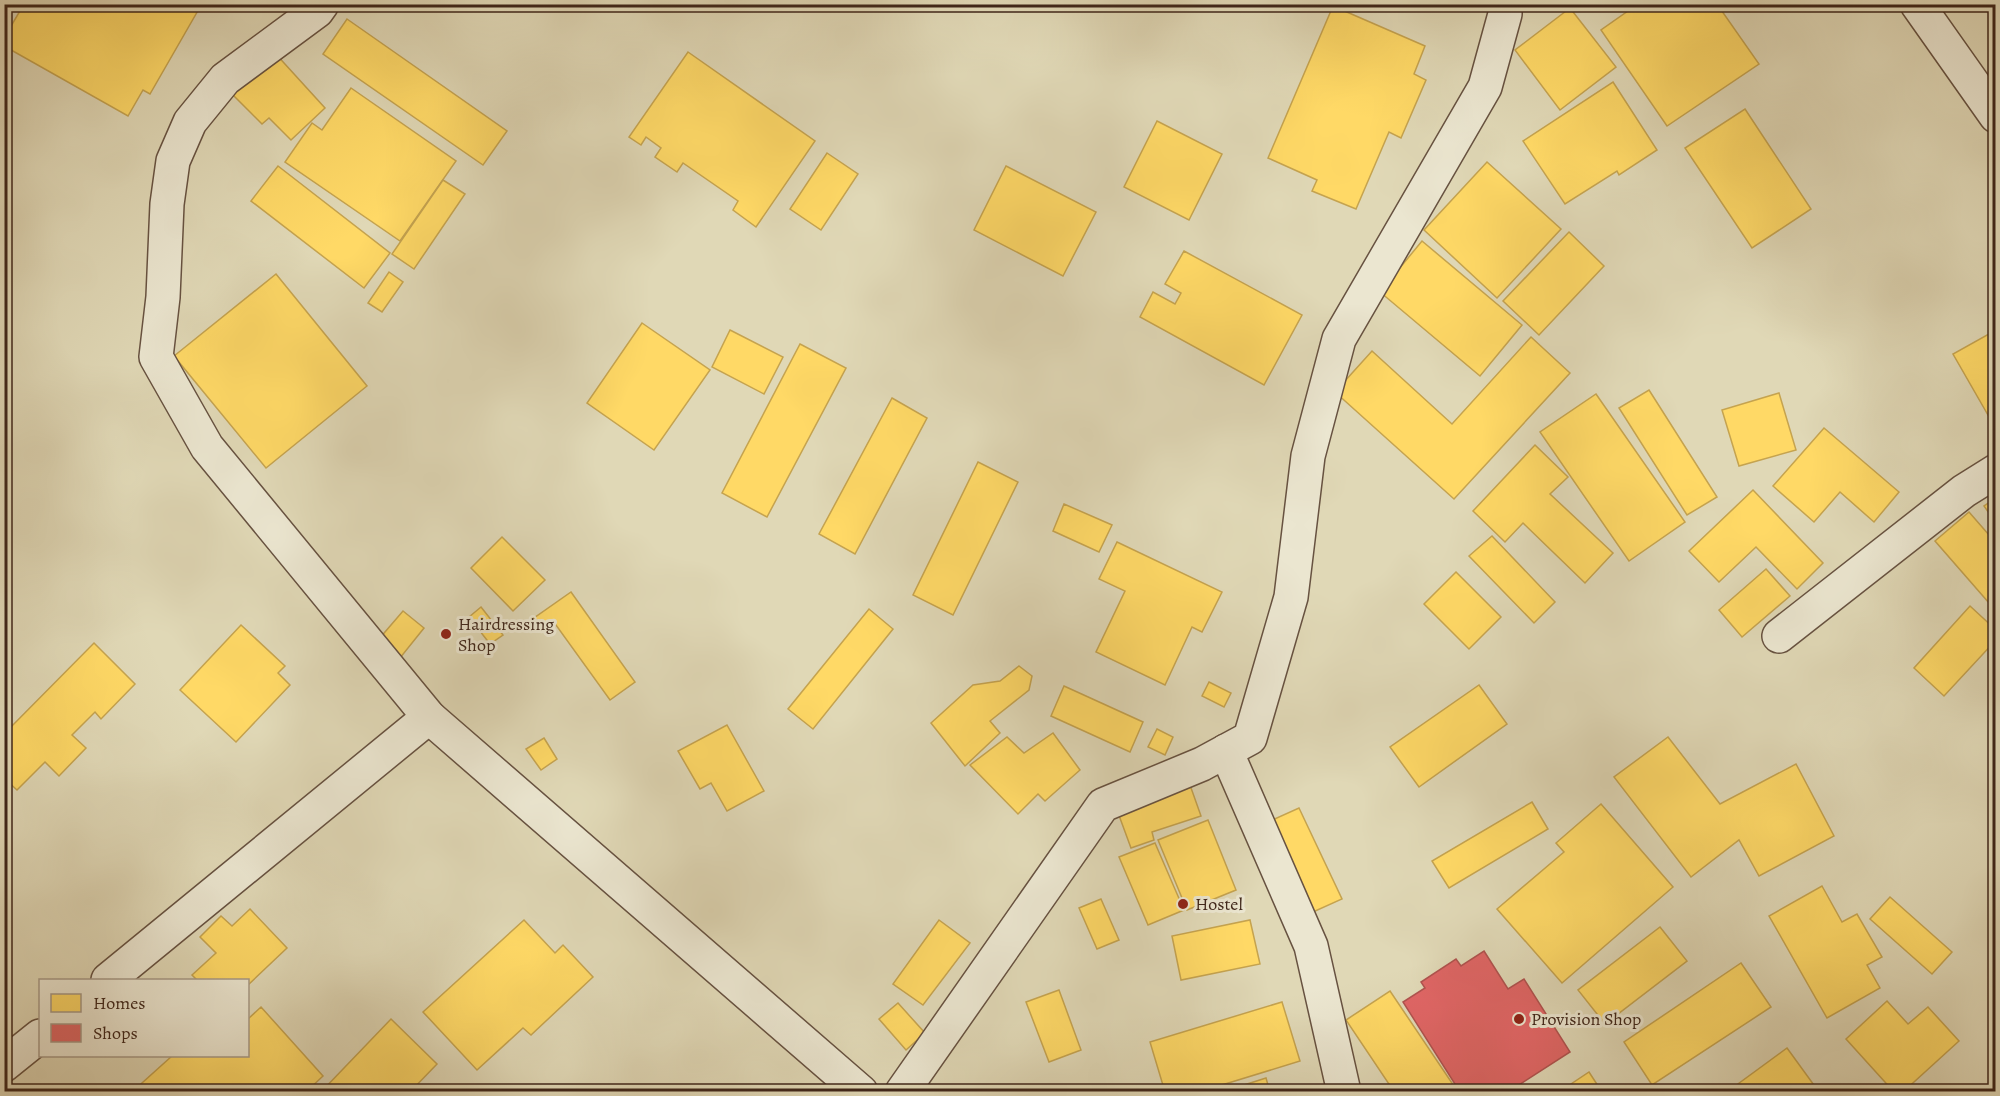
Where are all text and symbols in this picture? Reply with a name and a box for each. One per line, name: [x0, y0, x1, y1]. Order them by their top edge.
place label: Hairdressing Shop: [458, 612, 554, 657]
marker: Hairdressing Shop: [439, 627, 453, 641]
place label: Hostel: [1195, 892, 1243, 916]
marker: Hostel: [1176, 897, 1190, 911]
legend: [39, 979, 249, 1057]
text: Homes: [93, 991, 145, 1015]
place label: Provision Shop: [1531, 1007, 1641, 1031]
marker: Provision Shop: [1512, 1012, 1526, 1026]
text: Shops: [93, 1021, 138, 1045]

